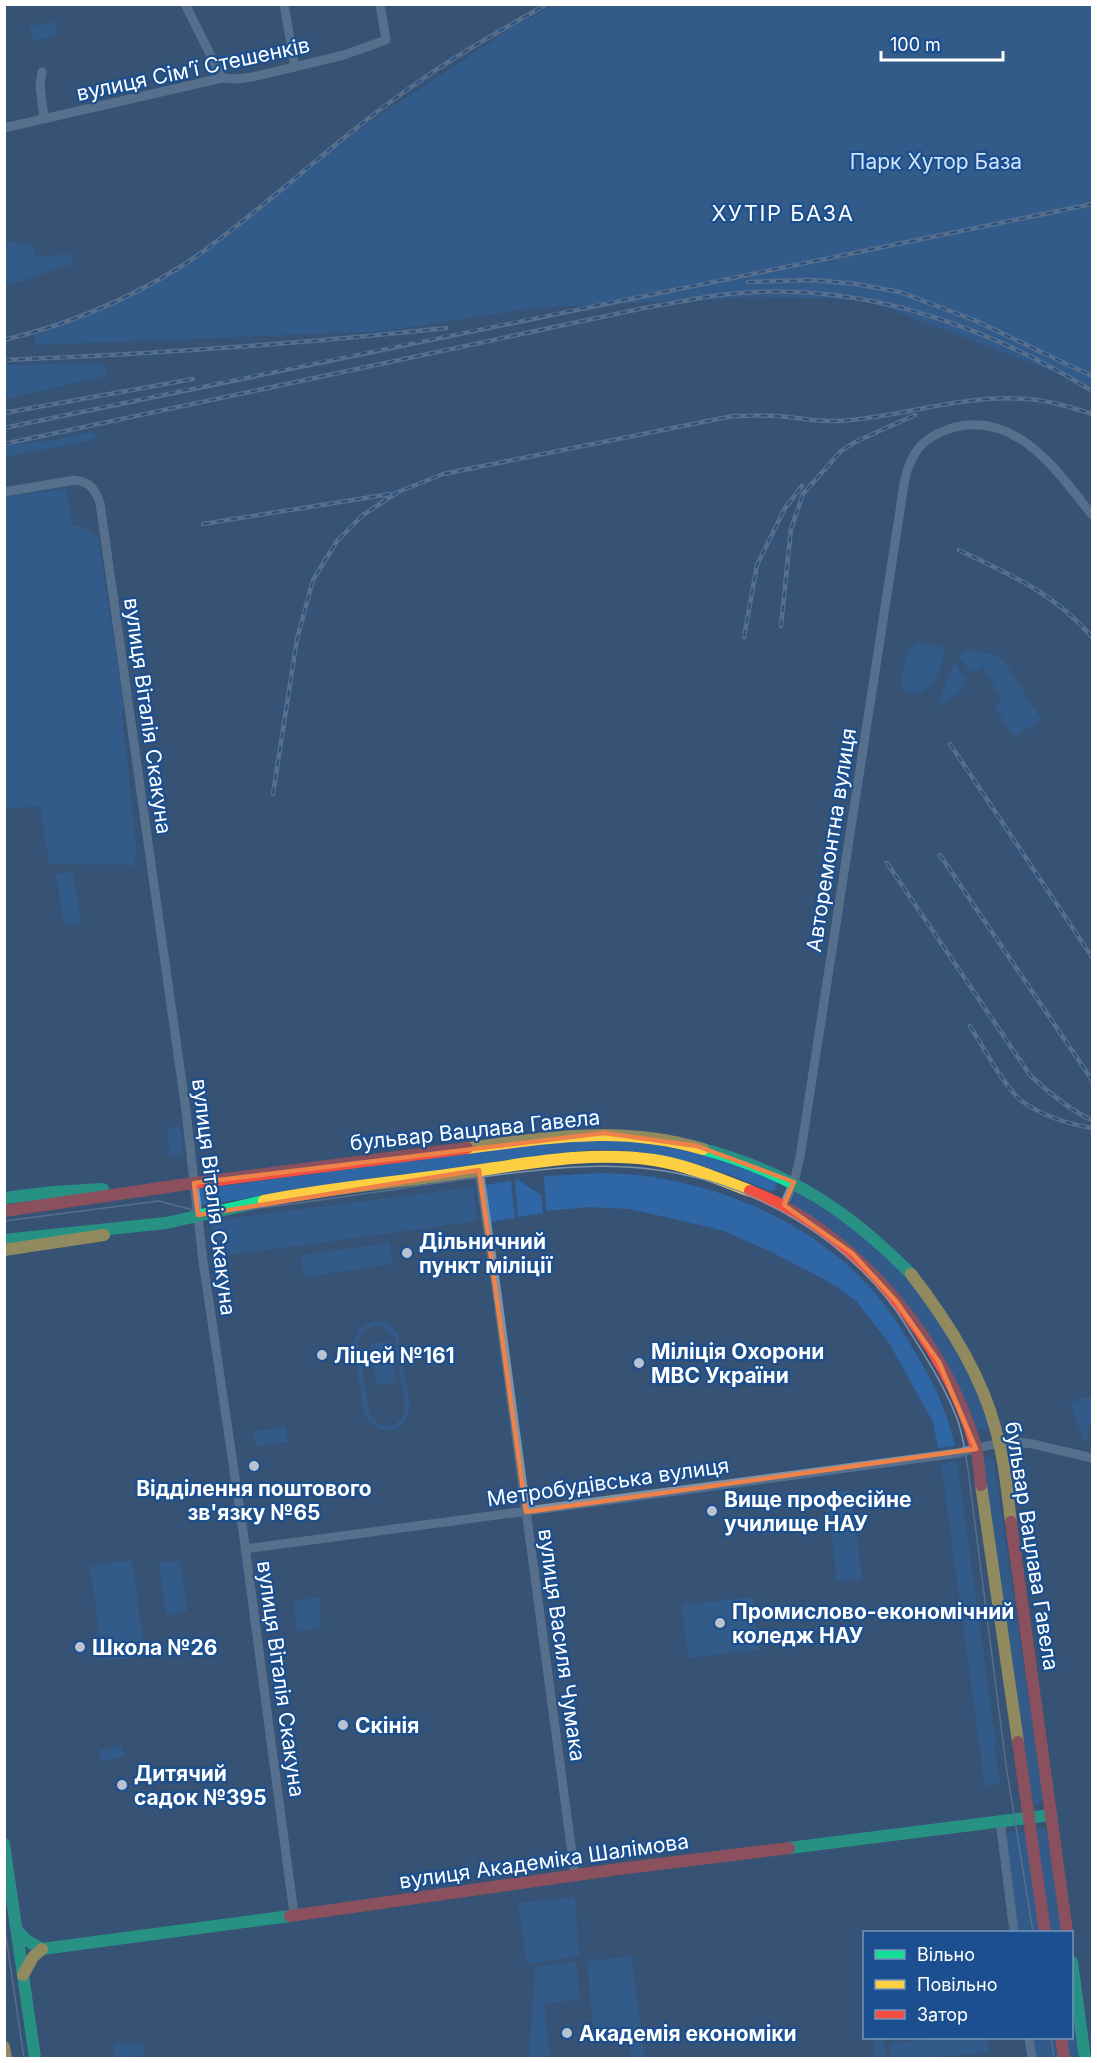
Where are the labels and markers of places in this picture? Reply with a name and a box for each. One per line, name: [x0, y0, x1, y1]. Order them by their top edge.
place label: Дільничний пункт міліції: [419, 1229, 554, 1278]
marker: Дільничний пункт міліції: [400, 1246, 414, 1260]
place label: Міліція Охорони МВС України: [651, 1339, 824, 1388]
place label: Ліцей №161: [334, 1343, 455, 1368]
marker: Ліцей №161: [315, 1348, 329, 1362]
marker: Міліція Охорони МВС України: [632, 1356, 646, 1370]
marker: Відділення поштового зв'язку №65: [247, 1459, 261, 1473]
place label: Відділення поштового зв'язку №65: [136, 1476, 372, 1525]
place label: Вище професійне училище НАУ: [724, 1487, 912, 1536]
marker: Вище професійне училище НАУ: [705, 1504, 719, 1518]
place label: Промислово-економічний коледж НАУ: [732, 1599, 1014, 1648]
marker: Промислово-економічний коледж НАУ: [713, 1616, 727, 1630]
place label: Школа №26: [92, 1635, 217, 1660]
marker: Школа №26: [73, 1640, 87, 1654]
place label: Скінія: [355, 1713, 419, 1738]
marker: Скінія: [336, 1718, 350, 1732]
place label: Дитячий садок №395: [134, 1761, 267, 1810]
marker: Дитячий садок №395: [115, 1778, 129, 1792]
place label: Академія економіки: [579, 2021, 797, 2046]
marker: Академія економіки: [560, 2026, 574, 2040]

